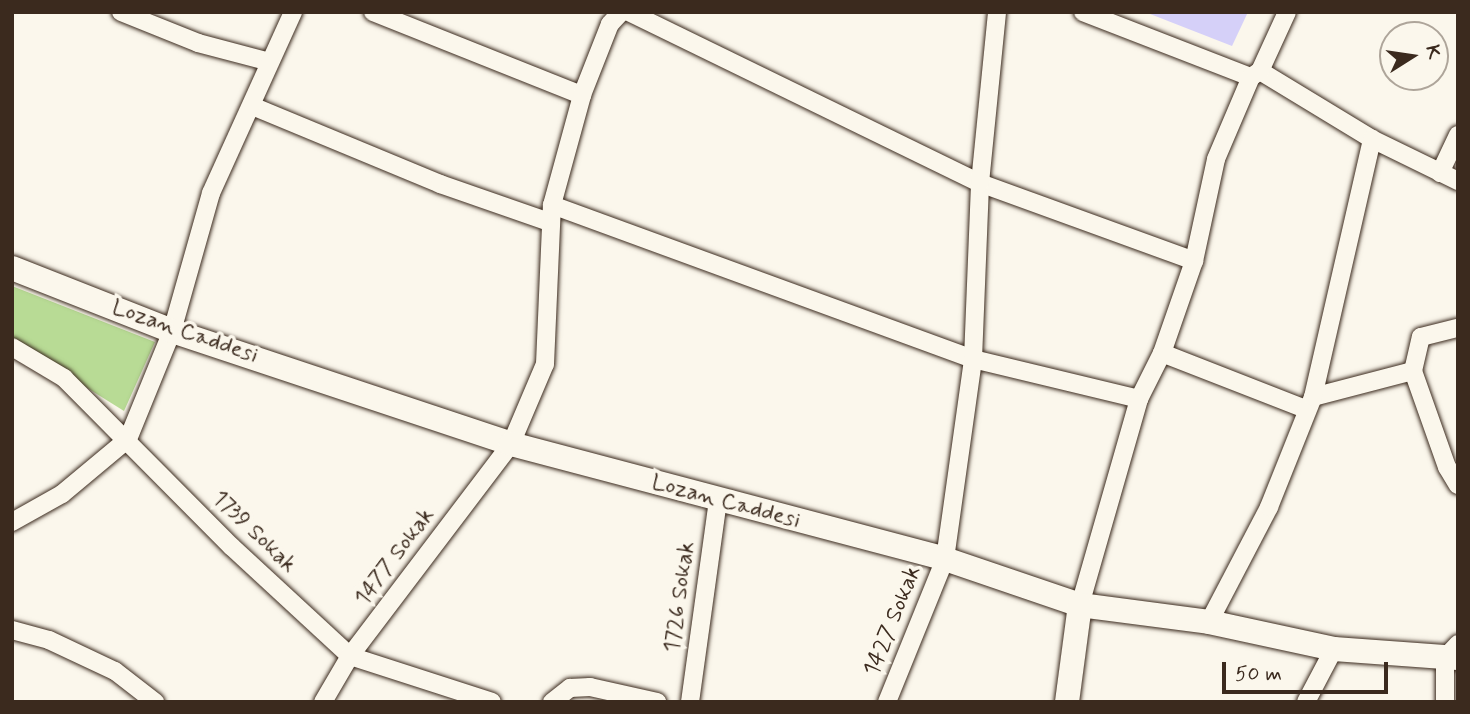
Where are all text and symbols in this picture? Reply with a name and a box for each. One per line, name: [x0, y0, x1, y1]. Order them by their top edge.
north arrow: [1379, 21, 1449, 91]
text: K: [1419, 43, 1447, 61]
street label: Lozan Caddesi: [110, 295, 260, 369]
street label: Lozan Caddesi: [650, 469, 802, 535]
street label: 1739 Sokak: [206, 485, 302, 579]
street label: 1477 Sokak: [349, 503, 441, 611]
street label: 1726 Sokak: [659, 540, 701, 654]
street label: 1427 Sokak: [858, 562, 928, 680]
scale bar: [1225, 648, 1391, 692]
text: 50 m: [1235, 660, 1282, 688]

